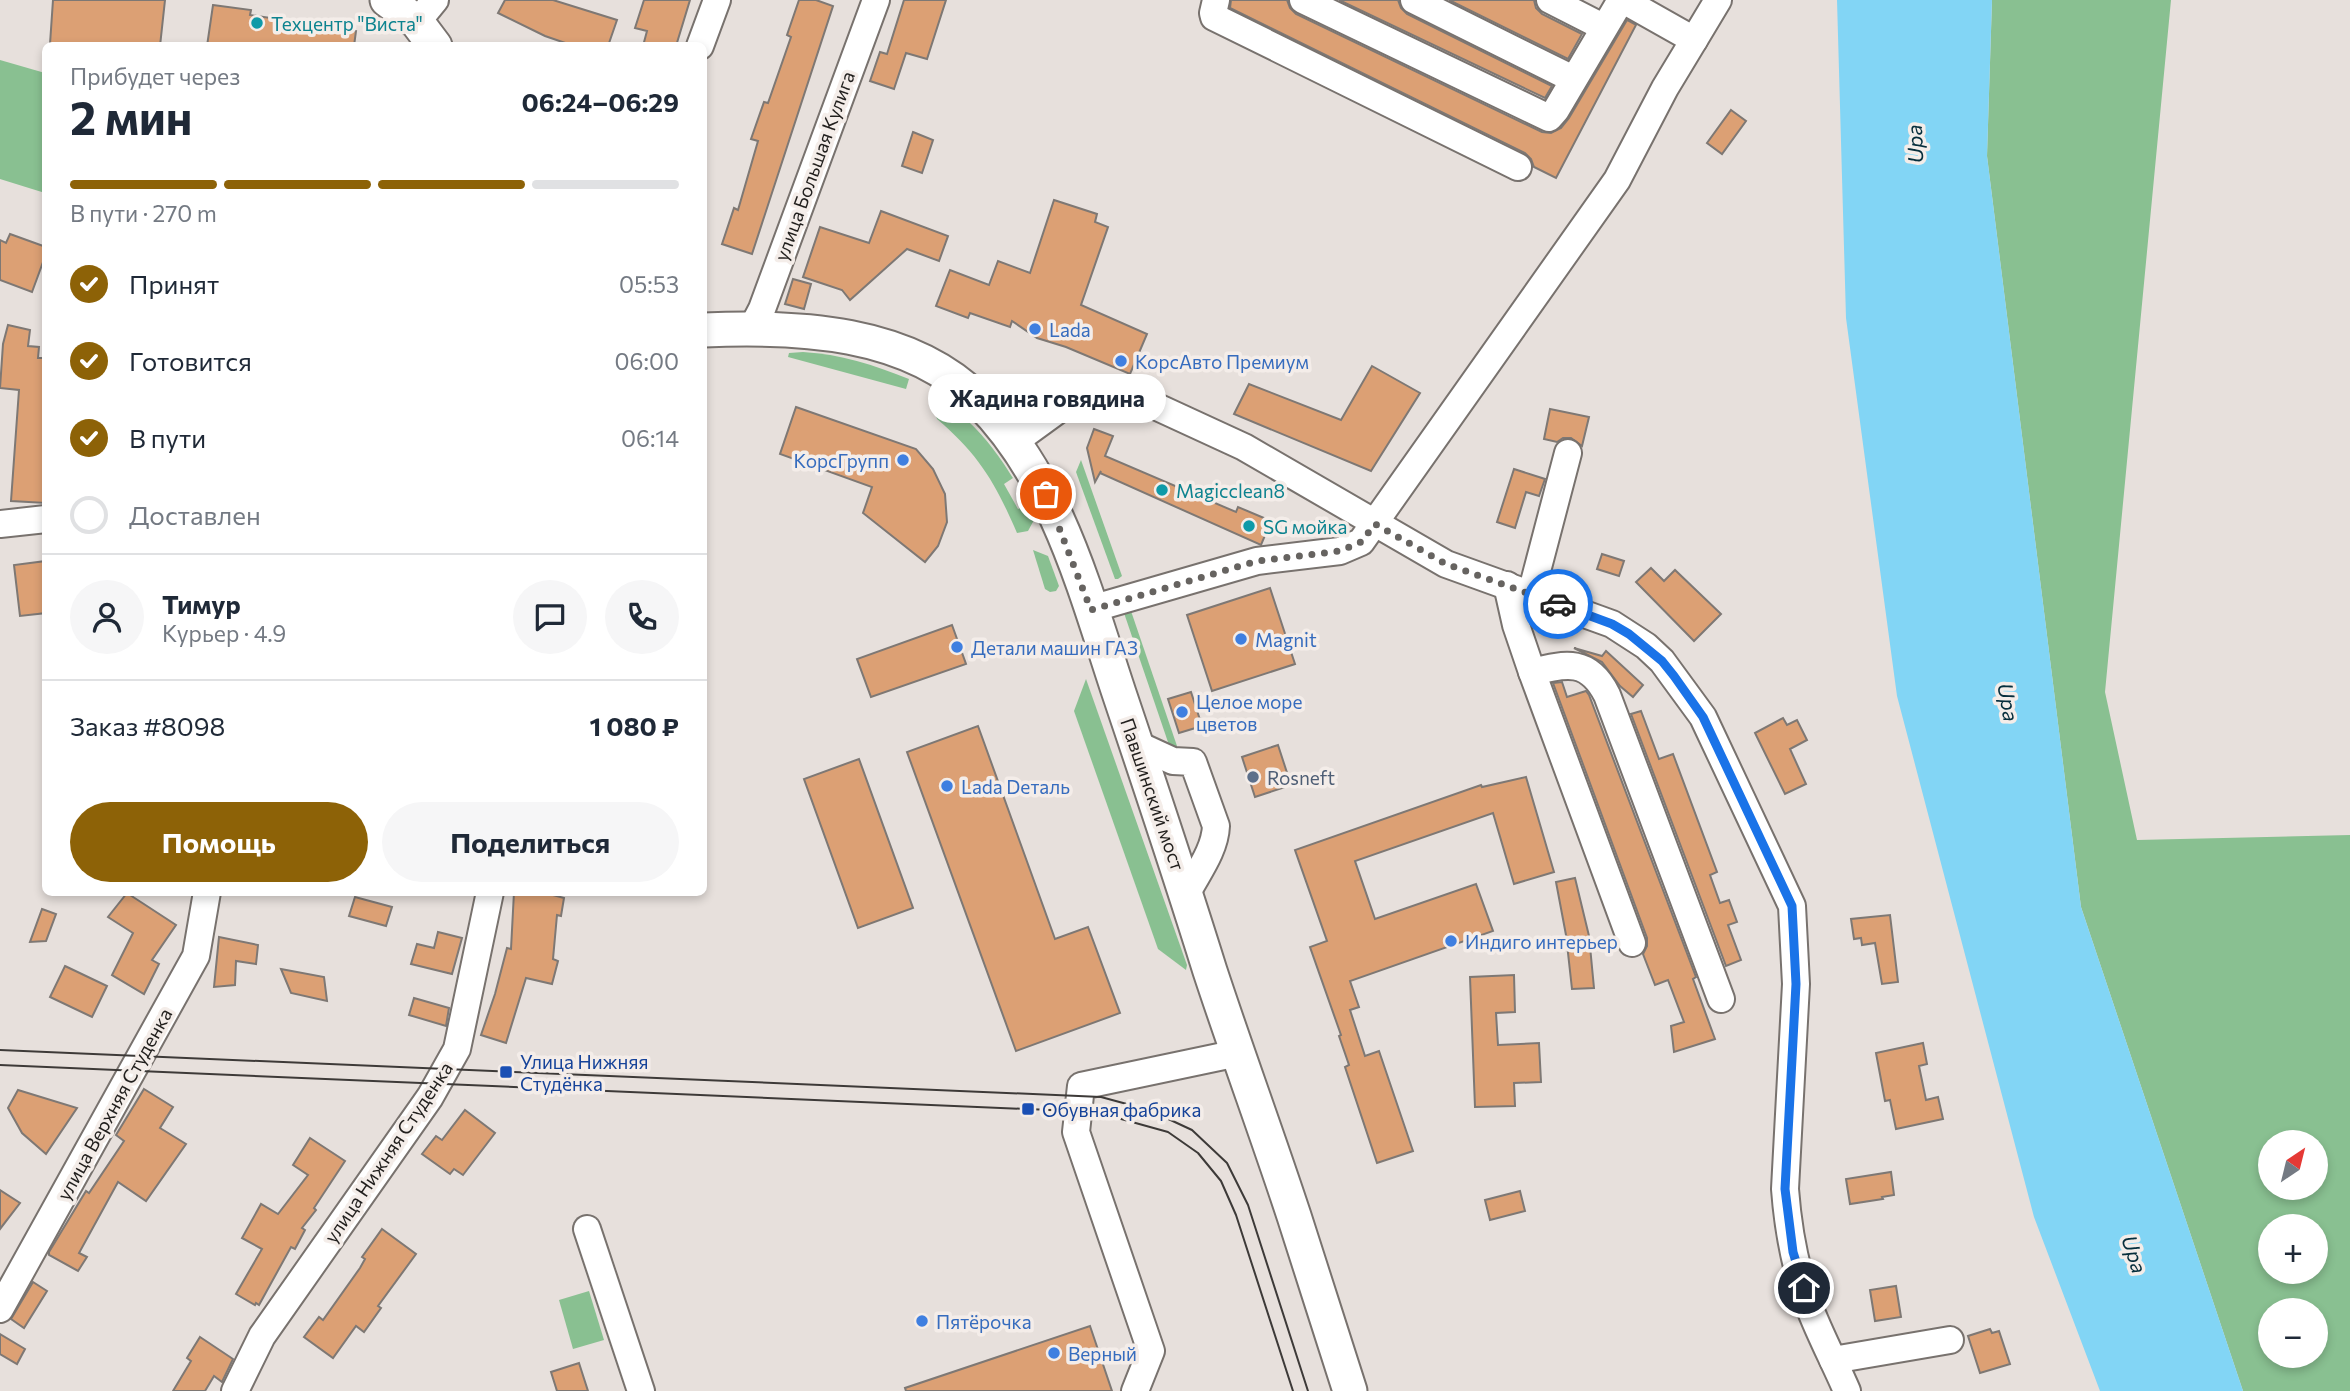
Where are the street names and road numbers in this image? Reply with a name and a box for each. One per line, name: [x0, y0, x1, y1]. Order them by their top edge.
street label: улица Большая Кулига: [769, 68, 859, 264]
street label: Павшинский мост: [1116, 715, 1190, 873]
street label: улица Верхняя Студенка: [52, 1004, 176, 1204]
street label: улица Нижняя Cтуденкa: [319, 1057, 457, 1247]

